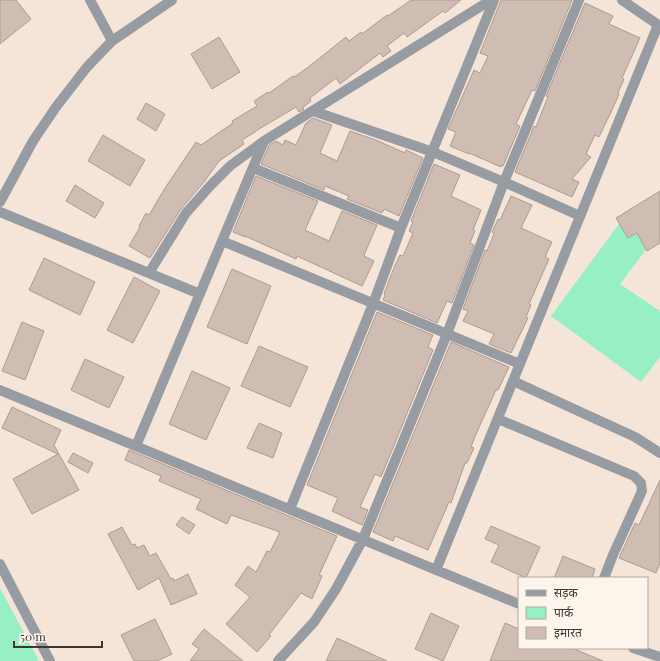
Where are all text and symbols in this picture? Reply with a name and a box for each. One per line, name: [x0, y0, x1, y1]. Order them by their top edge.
legend: [518, 577, 648, 649]
text: सड़क: [554, 584, 579, 600]
text: पार्क: [554, 604, 574, 620]
scale bar: [14, 623, 102, 649]
text: इमारत: [554, 624, 583, 640]
text: 50 m: [20, 628, 46, 644]

